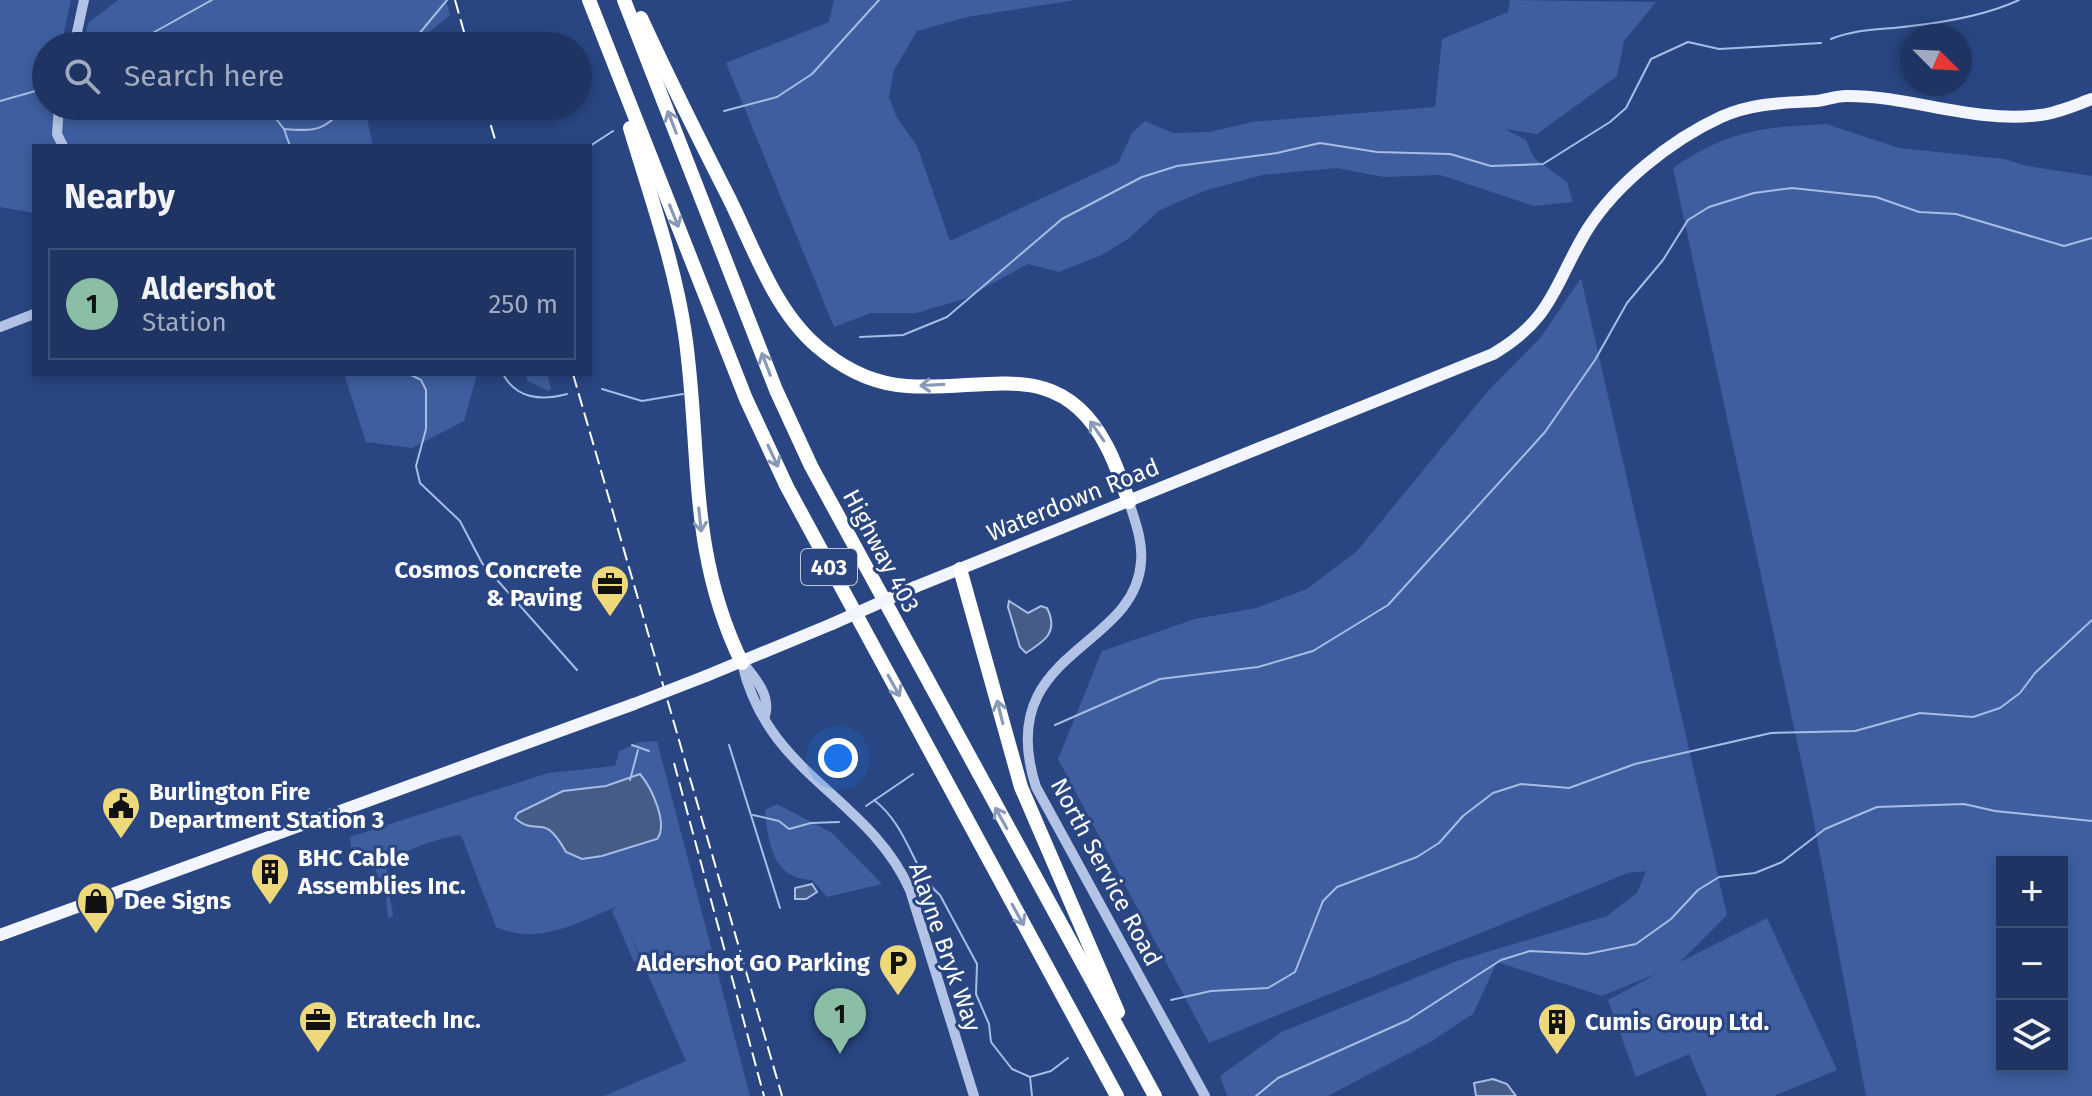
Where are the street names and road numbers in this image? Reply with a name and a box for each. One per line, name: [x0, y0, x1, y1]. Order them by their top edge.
street label: Waterdown Road: [983, 453, 1163, 547]
street label: Highway 403: [837, 485, 925, 617]
road number: 403: [801, 549, 857, 585]
street label: North Service Road: [1045, 773, 1167, 971]
street label: Alayne Bryk Way: [903, 859, 987, 1035]

